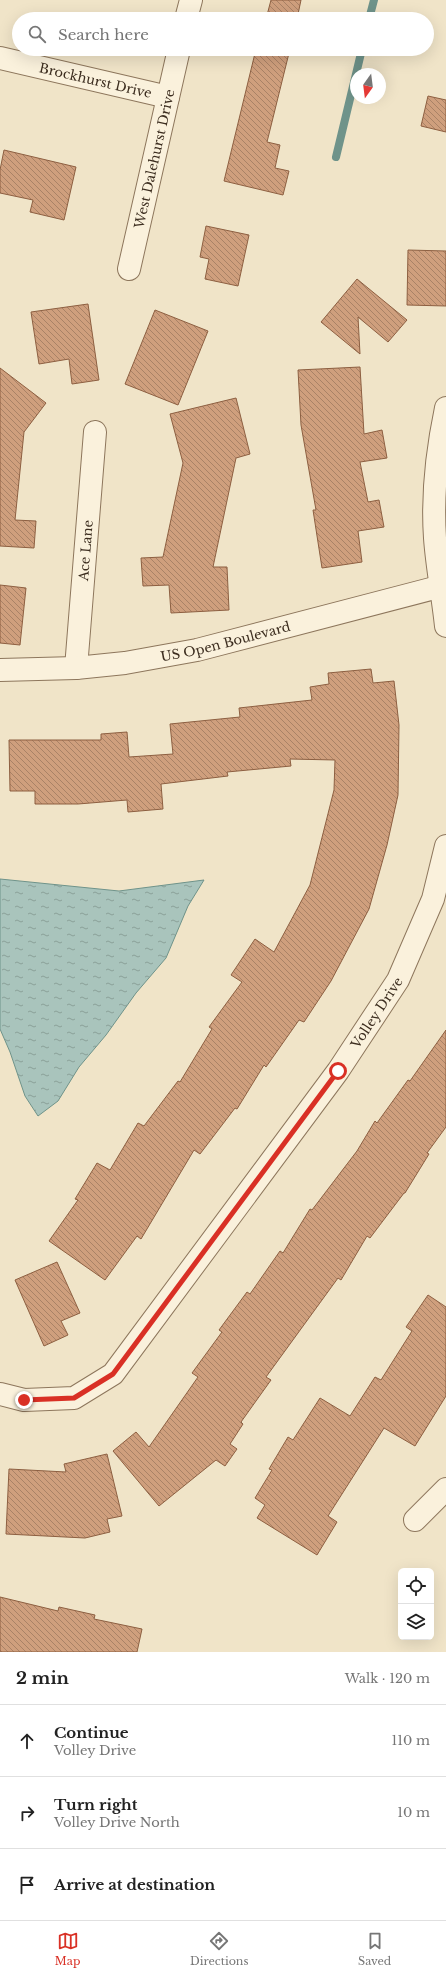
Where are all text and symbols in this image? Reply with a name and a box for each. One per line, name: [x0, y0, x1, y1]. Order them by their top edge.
search box: [12, 12, 434, 56]
icon: search: [26, 23, 48, 45]
text: Search here: [58, 25, 149, 44]
street label: Brockhurst Drive: [37, 59, 153, 102]
north arrow: [350, 68, 386, 104]
street label: West Dalehurst Drive: [130, 88, 179, 231]
street label: Ace Lane: [75, 519, 97, 583]
street label: US Open Boulevard: [159, 618, 293, 665]
street label: Volley Drive: [347, 974, 407, 1053]
route start: [329, 1062, 347, 1080]
route end: [15, 1391, 33, 1409]
map controls: [398, 1568, 434, 1640]
button: locate: [398, 1568, 434, 1604]
button: layers: [398, 1604, 434, 1640]
text: 2 min: [16, 1668, 69, 1689]
text: Walk · 120 m: [345, 1670, 430, 1687]
text: Continue: [54, 1723, 129, 1742]
icon: ahead: [16, 1730, 38, 1752]
text: 110 m: [391, 1732, 430, 1749]
text: Volley Drive: [54, 1742, 136, 1759]
text: Turn right: [54, 1795, 137, 1814]
icon: right: [16, 1802, 38, 1824]
text: 10 m: [397, 1804, 430, 1821]
text: Volley Drive North: [54, 1814, 180, 1831]
icon: arrive: [16, 1874, 38, 1896]
text: Arrive at destination: [54, 1875, 215, 1894]
tab: Map: [55, 1930, 80, 1968]
tab: Directions: [190, 1930, 248, 1968]
tab: Saved: [358, 1930, 391, 1968]

